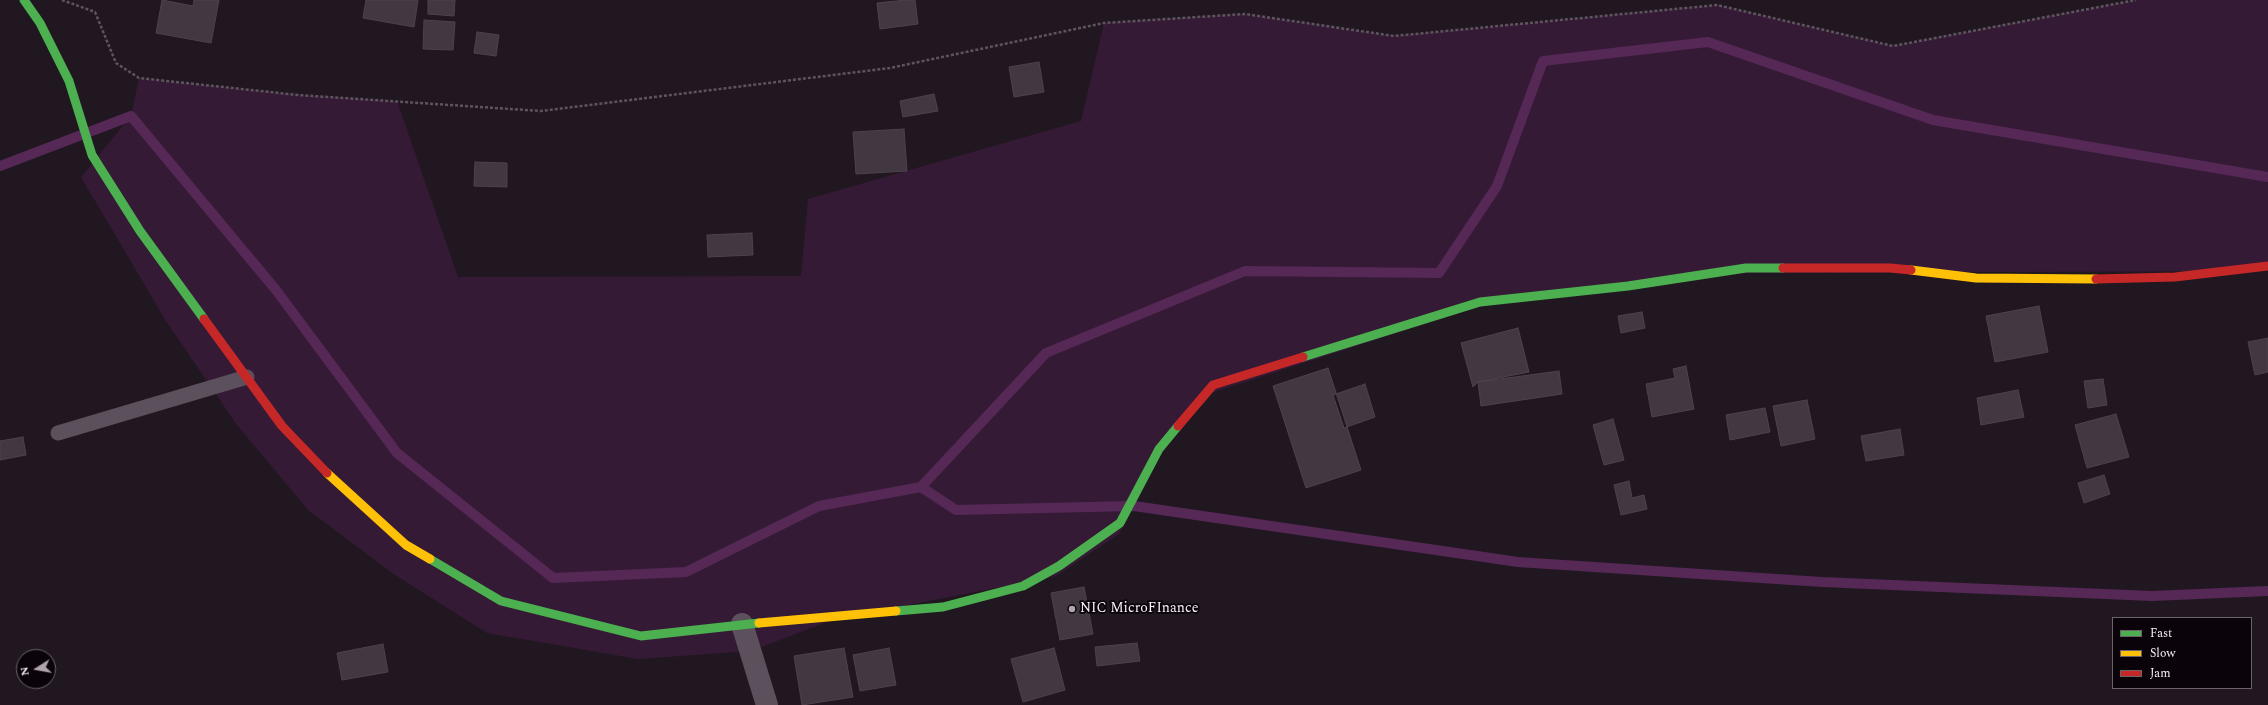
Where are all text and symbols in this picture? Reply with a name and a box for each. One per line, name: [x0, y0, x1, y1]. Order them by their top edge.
place label: NIC MicroFInance: [1080, 601, 1198, 617]
marker: NIC MicroFInance: [1067, 604, 1077, 614]
legend: [2112, 617, 2252, 689]
text: Fast: [2150, 624, 2172, 643]
text: Slow: [2150, 644, 2175, 663]
north arrow: [16, 649, 56, 689]
text: Jam: [2150, 664, 2171, 683]
text: N: [16, 665, 34, 677]

